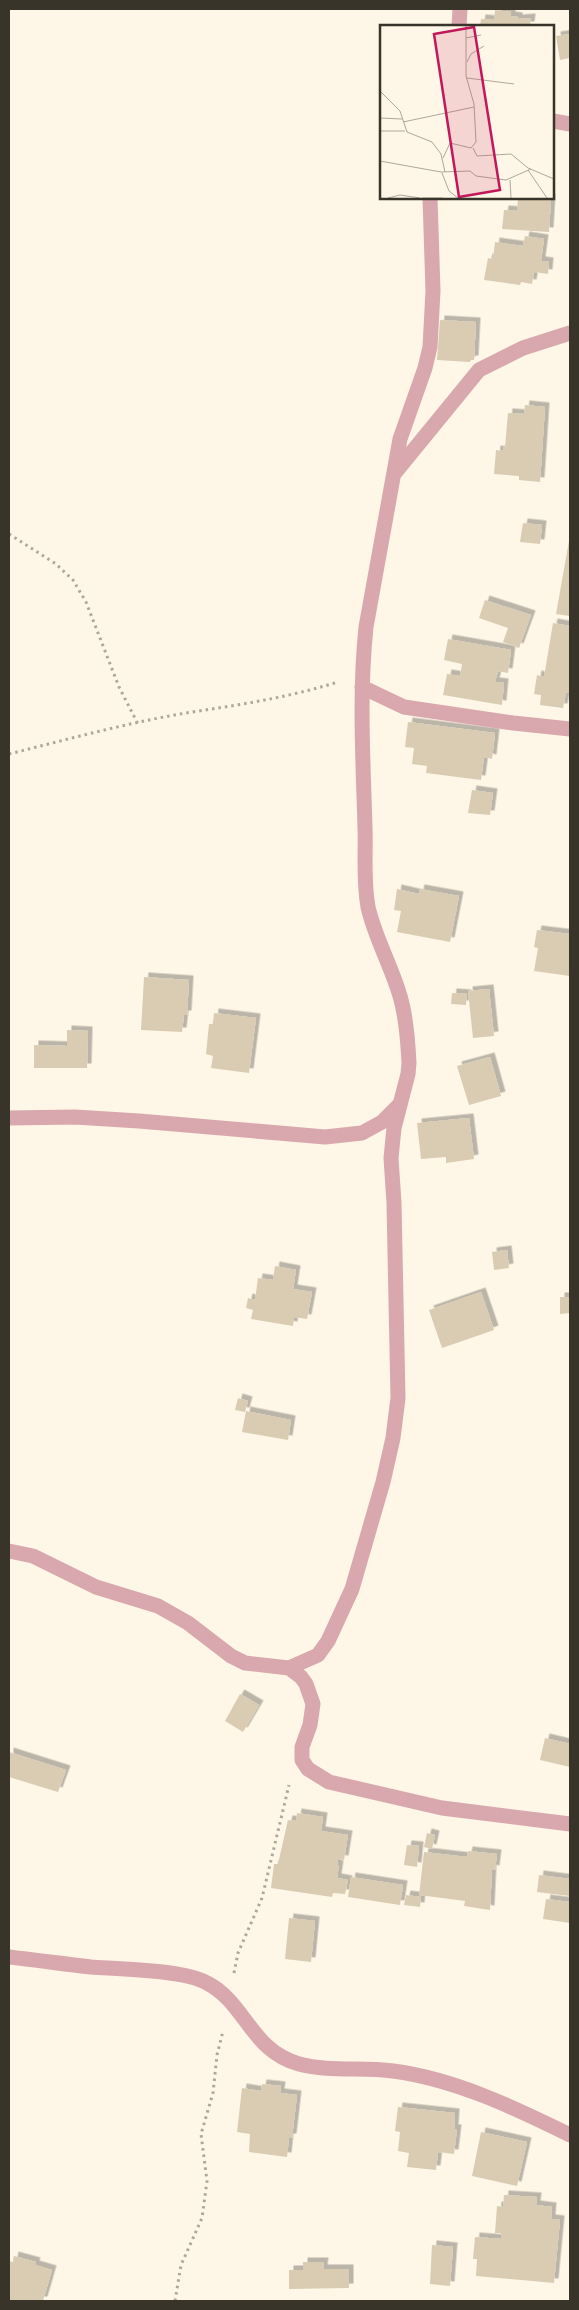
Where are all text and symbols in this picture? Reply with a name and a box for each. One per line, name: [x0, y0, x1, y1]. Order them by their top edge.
inset map: [380, 25, 554, 199]

